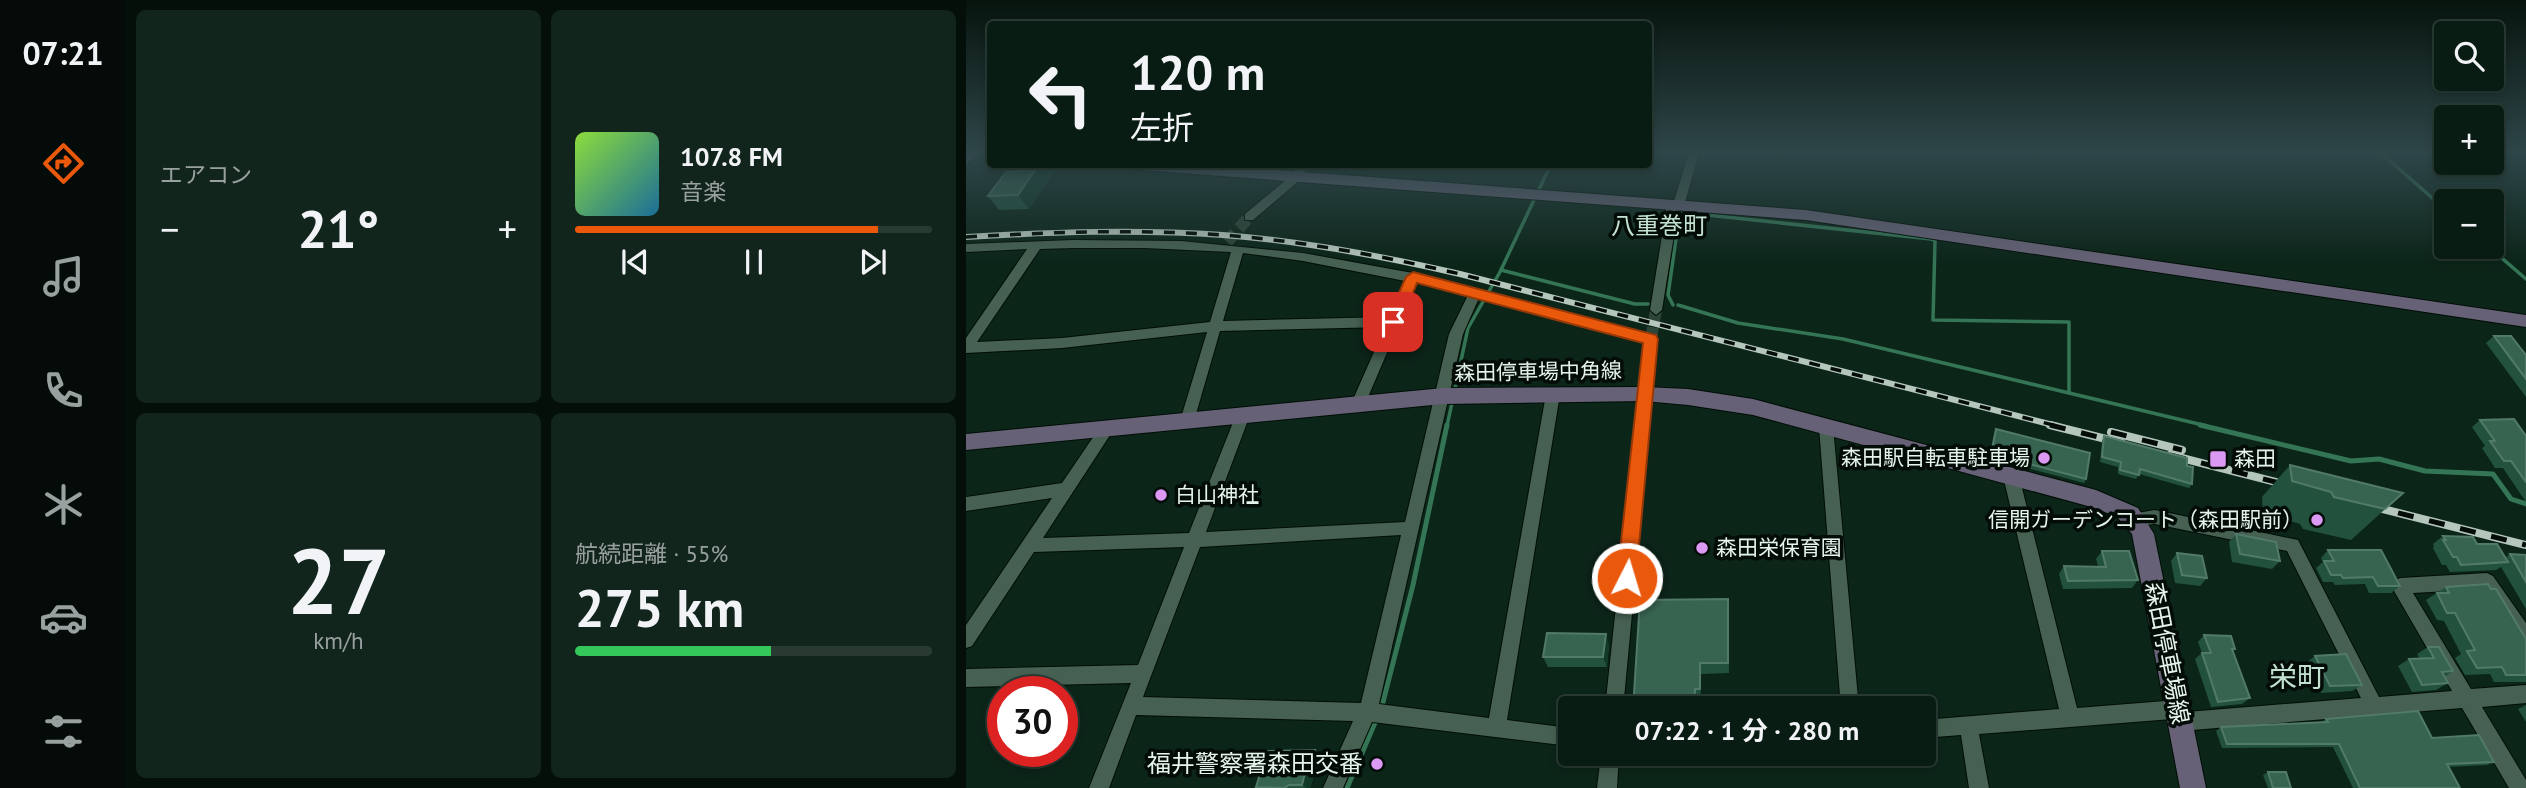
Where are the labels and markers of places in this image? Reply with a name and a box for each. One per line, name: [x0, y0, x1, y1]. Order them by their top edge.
pin: [1363, 292, 1423, 352]
place label: 森田駅自転車駐車場: [1841, 444, 2030, 471]
place label: 森田: [2234, 445, 2276, 472]
marker: 森田: [2208, 449, 2228, 469]
marker: 森田駅自転車駐車場: [2036, 450, 2052, 466]
place label: 白山神社: [1175, 481, 1259, 508]
marker: 白山神社: [1153, 487, 1169, 503]
place label: 信開ガーデンコート（森田駅前）: [1988, 506, 2303, 533]
marker: 信開ガーデンコート（森田駅前）: [2309, 512, 2325, 528]
place label: 森田栄保育園: [1716, 534, 1842, 561]
marker: 森田栄保育園: [1694, 540, 1710, 556]
place label: 福井警察署森田交番: [1147, 748, 1363, 779]
marker: 福井警察署森田交番: [1369, 756, 1385, 772]

